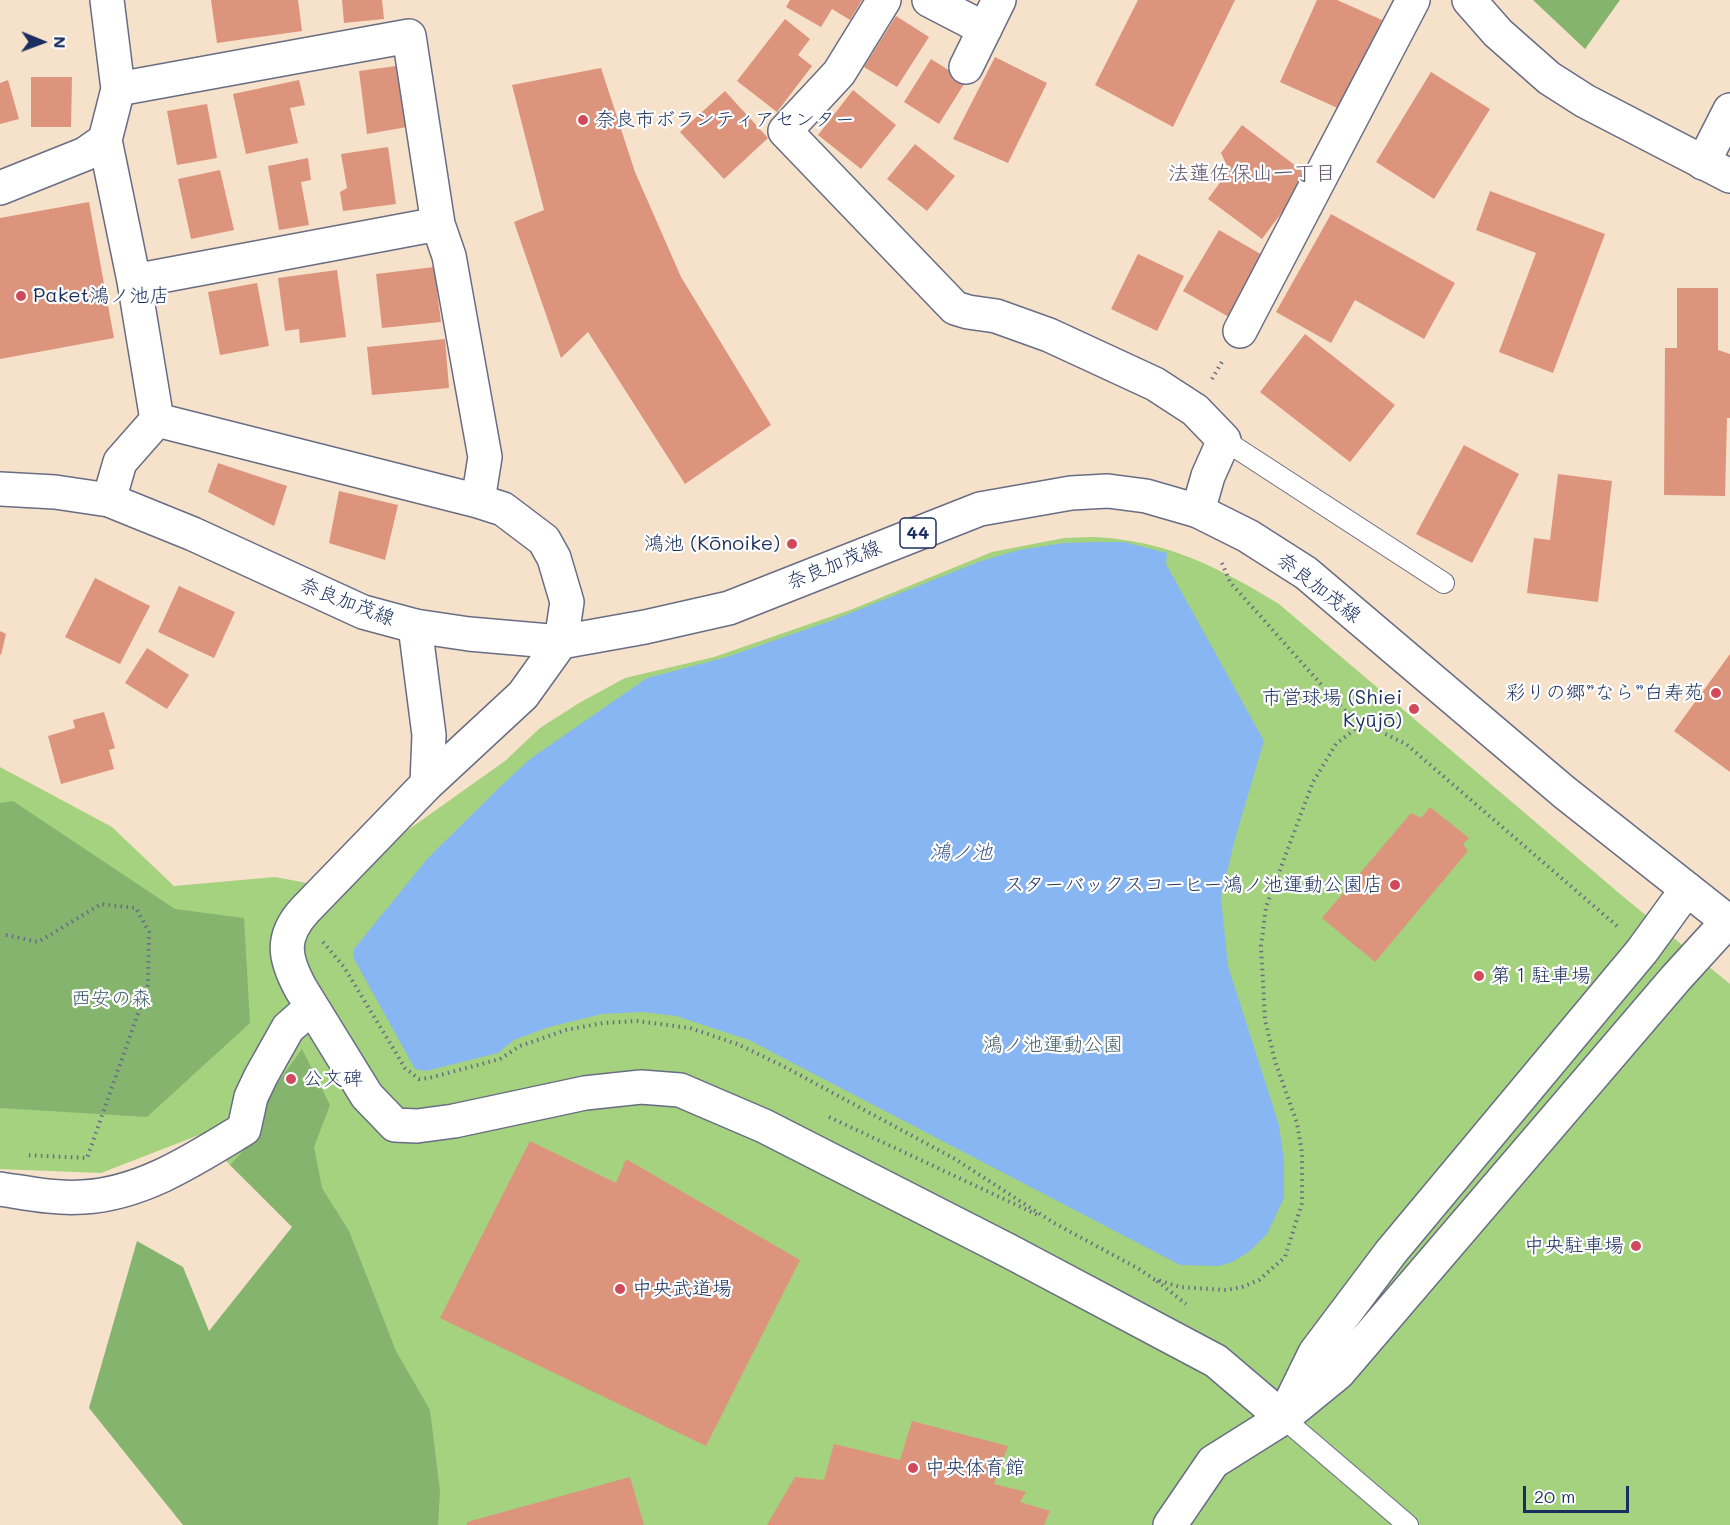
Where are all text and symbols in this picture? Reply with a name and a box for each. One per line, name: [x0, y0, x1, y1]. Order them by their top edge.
north arrow: [12, 12, 72, 72]
text: N: [50, 36, 71, 49]
place label: 奈良市ボランティアセンター: [595, 108, 855, 132]
marker: 奈良市ボランティアセンター: [576, 113, 590, 127]
district label: 法蓮佐保山一丁目: [1168, 161, 1336, 187]
place label: Paket鴻ノ池店: [33, 284, 169, 308]
marker: Paket鴻ノ池店: [14, 289, 28, 303]
road number: 44: [900, 518, 936, 548]
place label: 鴻池 (Kōnoike): [644, 532, 780, 556]
street label: 奈良加茂線: [783, 535, 885, 595]
marker: 鴻池 (Kōnoike): [785, 537, 799, 551]
street label: 奈良加茂線: [1272, 548, 1366, 628]
street label: 奈良加茂線: [296, 573, 398, 631]
place label: 彩りの郷”なら”白寿苑: [1506, 681, 1704, 705]
place label: 市営球場 (Shiei Kyūjō): [1262, 686, 1402, 733]
marker: 彩りの郷”なら”白寿苑: [1709, 686, 1723, 700]
marker: 市営球場 (Shiei Kyūjō): [1407, 702, 1421, 716]
water label: 鴻ノ池: [930, 840, 992, 866]
place label: スターバックスコーヒー鴻ノ池運動公園店: [1004, 873, 1383, 897]
marker: スターバックスコーヒー鴻ノ池運動公園店: [1388, 878, 1402, 892]
place label: 第１駐車場: [1491, 964, 1591, 988]
marker: 第１駐車場: [1472, 969, 1486, 983]
park label: 西安の森: [71, 987, 151, 1011]
park label: 鴻ノ池運動公園: [983, 1033, 1123, 1057]
place label: 公文碑: [303, 1067, 363, 1091]
marker: 公文碑: [284, 1072, 298, 1086]
place label: 中央駐車場: [1524, 1234, 1624, 1258]
marker: 中央駐車場: [1629, 1239, 1643, 1253]
place label: 中央武道場: [632, 1277, 732, 1301]
marker: 中央武道場: [613, 1282, 627, 1296]
place label: 中央体育館: [925, 1456, 1025, 1480]
marker: 中央体育館: [906, 1461, 920, 1475]
scale bar: [1526, 1474, 1632, 1512]
text: 20 m: [1534, 1484, 1575, 1508]

